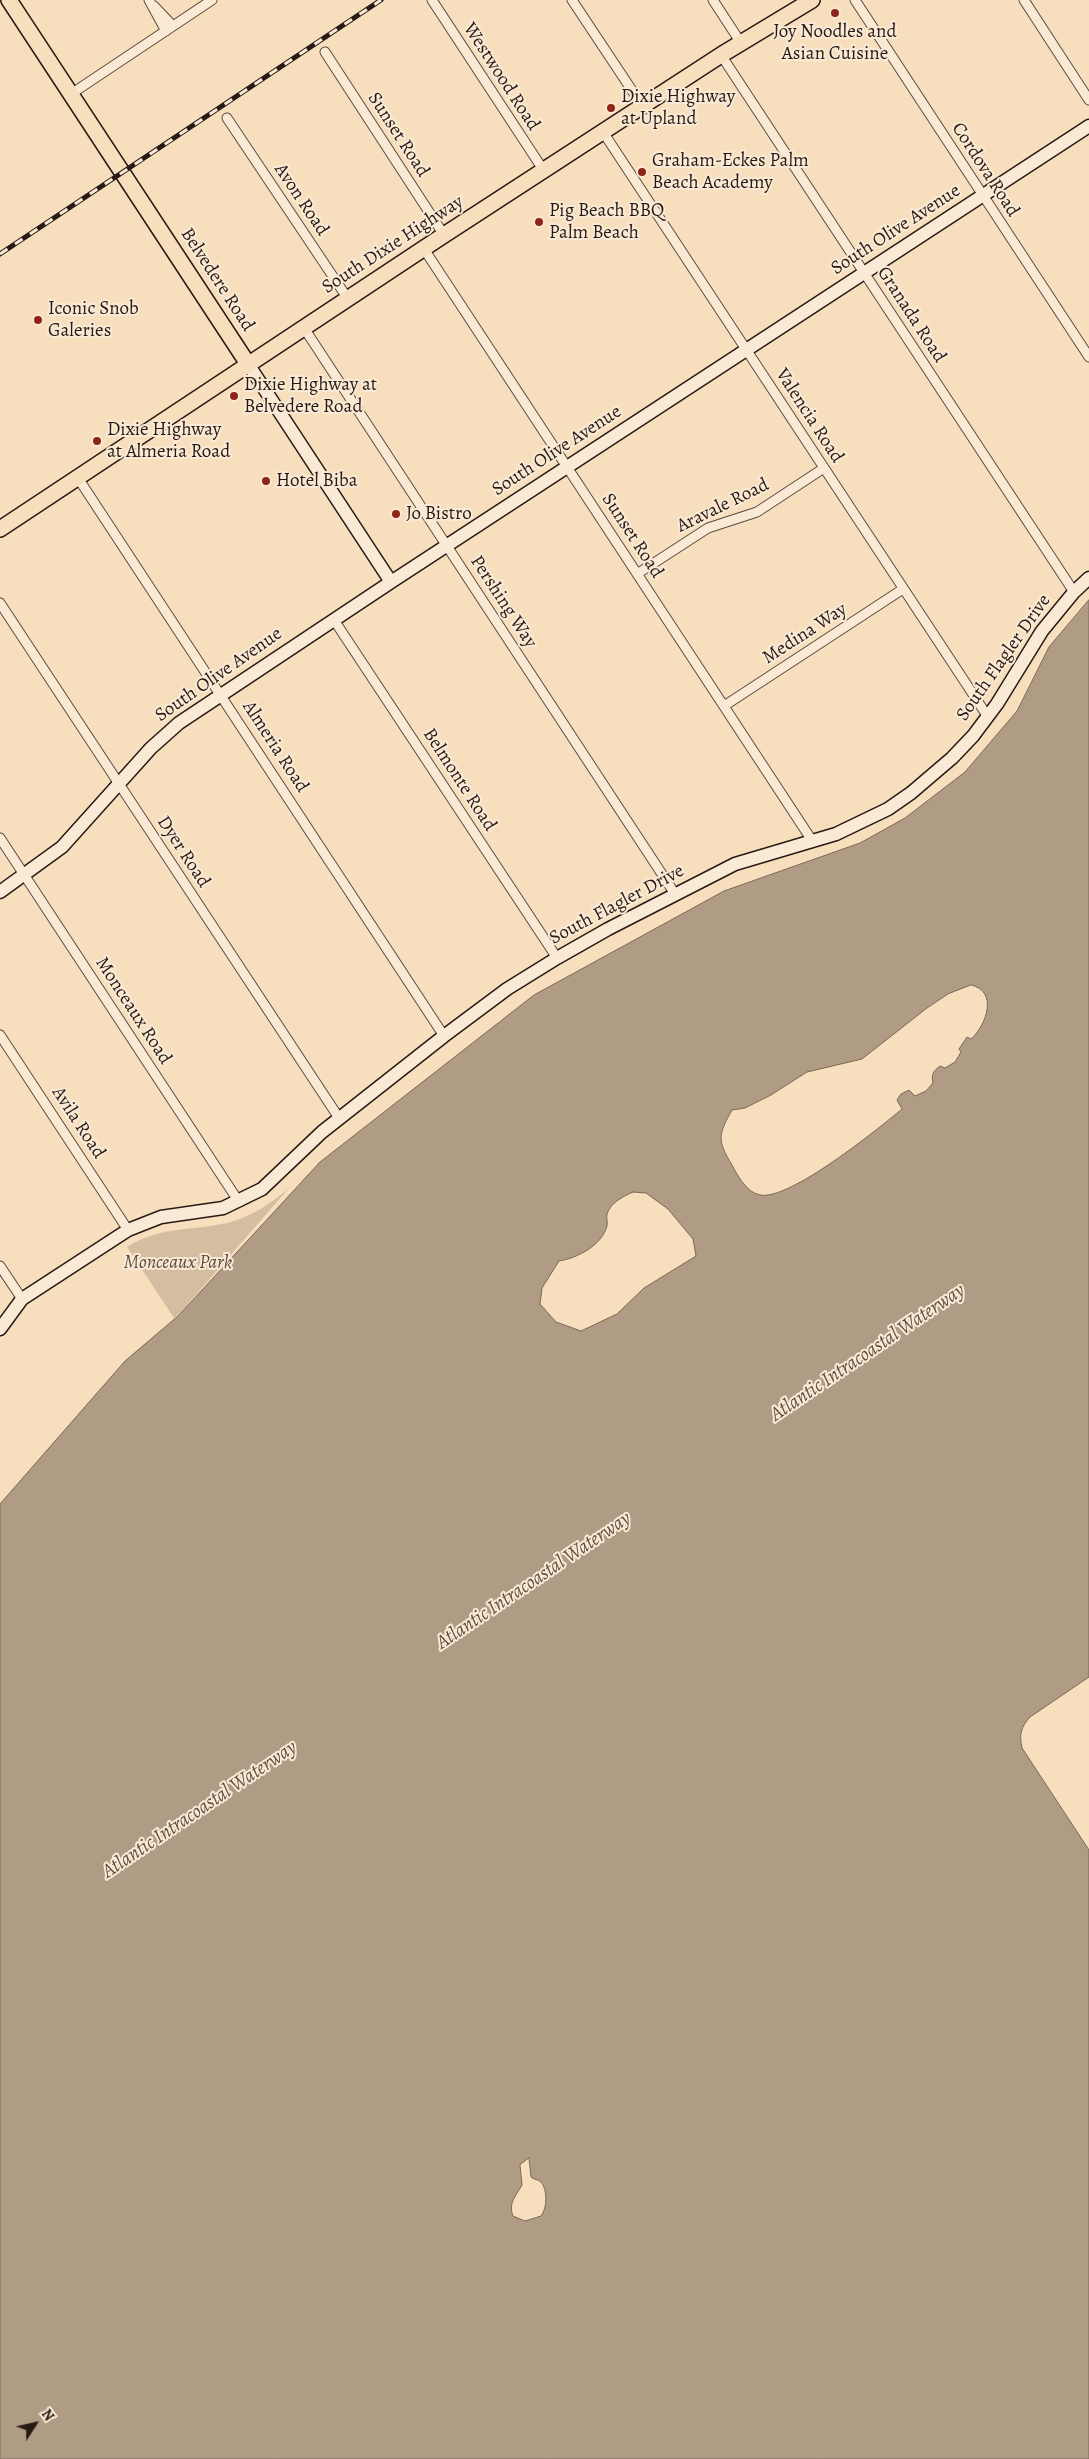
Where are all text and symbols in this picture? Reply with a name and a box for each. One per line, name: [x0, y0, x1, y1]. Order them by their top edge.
marker: Joy Noodles and Asian Cuisine: [829, 7, 841, 19]
street label: Westwood Road: [458, 19, 544, 135]
place label: Joy Noodles and Asian Cuisine: [773, 21, 897, 65]
place label: Dixie Highway at Upland: [621, 86, 735, 130]
street label: Sunset Road: [362, 88, 434, 182]
marker: Dixie Highway at Upland: [605, 102, 617, 114]
street label: Cordova Road: [946, 119, 1024, 221]
place label: Graham-Eckes Palm Beach Academy: [652, 150, 809, 194]
street label: Avon Road: [269, 160, 333, 240]
marker: Graham-Eckes Palm Beach Academy: [636, 166, 648, 178]
street label: South Olive Avenue: [827, 180, 965, 280]
street label: South Dixie Highway: [318, 191, 468, 299]
place label: Pig Beach BBQ Palm Beach: [549, 200, 664, 244]
marker: Pig Beach BBQ Palm Beach: [533, 216, 545, 228]
street label: Belvedere Road: [175, 224, 259, 336]
street label: Granada Road: [872, 263, 950, 367]
place label: Iconic Snob Galeries: [48, 298, 139, 342]
marker: Iconic Snob Galeries: [32, 314, 44, 326]
street label: Valencia Road: [770, 364, 848, 468]
place label: Dixie Highway at Belvedere Road: [244, 374, 377, 418]
marker: Dixie Highway at Belvedere Road: [228, 390, 240, 402]
street label: South Olive Avenue: [488, 401, 626, 501]
place label: Dixie Highway at Almeria Road: [107, 419, 230, 463]
marker: Dixie Highway at Almeria Road: [91, 435, 103, 447]
place label: Hotel Biba: [276, 470, 358, 492]
street label: Aravale Road: [673, 474, 773, 538]
marker: Hotel Biba: [260, 475, 272, 487]
street label: Sunset Road: [596, 489, 668, 583]
place label: Jo Bistro: [406, 503, 472, 525]
marker: Jo Bistro: [390, 508, 402, 520]
street label: Pershing Way: [465, 552, 541, 652]
street label: South Flagler Drive: [952, 590, 1056, 726]
street label: Medina Way: [759, 598, 851, 670]
street label: South Olive Avenue: [151, 623, 287, 727]
street label: Almeria Road: [237, 697, 313, 797]
street label: Belmonte Road: [417, 724, 501, 836]
street label: Dyer Road: [151, 812, 215, 892]
street label: South Flagler Drive: [546, 860, 688, 950]
street label: Monceaux Road: [90, 953, 176, 1069]
street label: Avila Road: [46, 1083, 110, 1163]
park label: Monceaux Park: [124, 1252, 232, 1274]
water label: Atlantic Intracoastal Waterway: [766, 1279, 970, 1427]
water label: Atlantic Intracoastal Waterway: [432, 1507, 636, 1655]
water label: Atlantic Intracoastal Waterway: [98, 1736, 302, 1884]
north arrow: [10, 2399, 60, 2449]
text: N: [37, 2405, 58, 2425]

